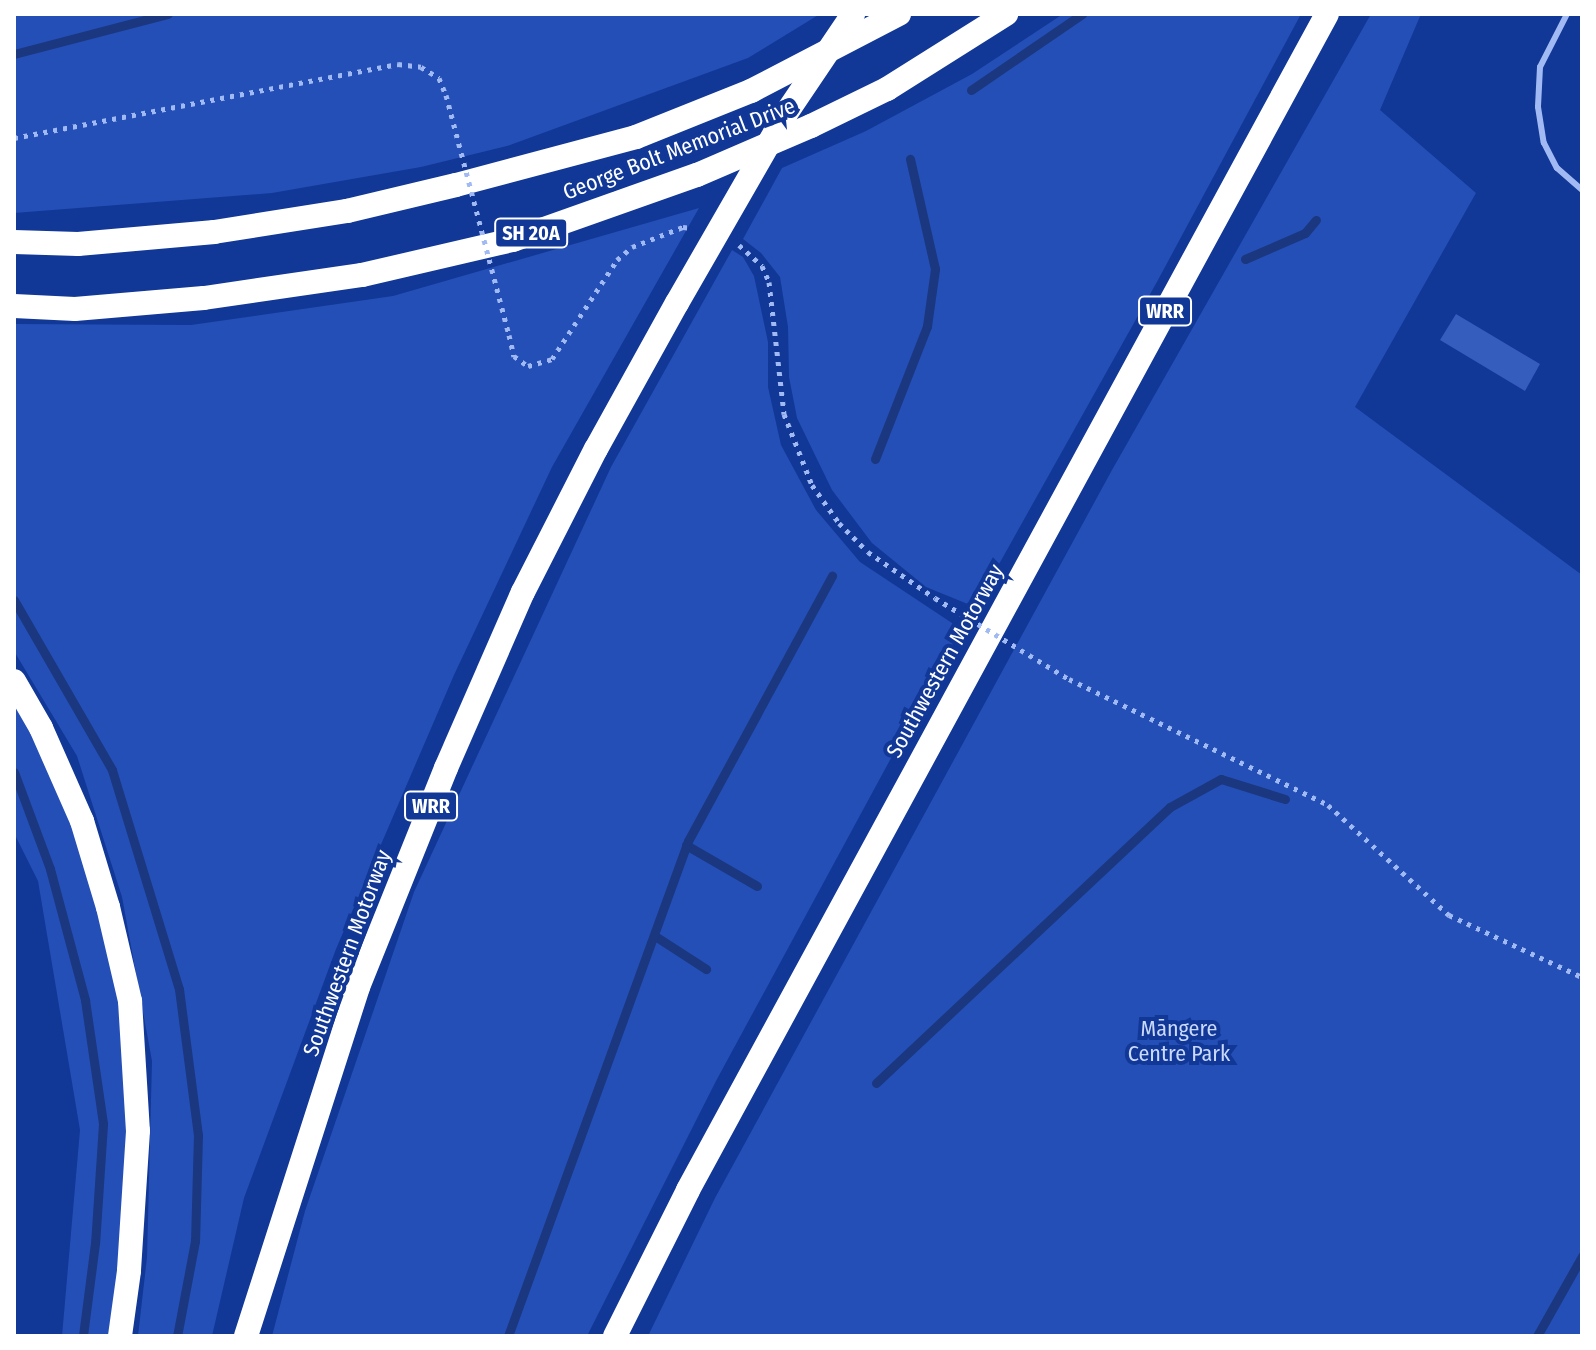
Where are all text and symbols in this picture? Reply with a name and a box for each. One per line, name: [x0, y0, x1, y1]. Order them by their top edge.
street label: George Bolt Memorial Drive: [559, 92, 799, 206]
road number: SH 20A: [493, 217, 569, 249]
road number: WRR: [1137, 295, 1193, 327]
street label: Southwestern Motorway: [881, 560, 1009, 762]
road number: WRR: [403, 790, 459, 822]
street label: Southwestern Motorway: [297, 846, 397, 1060]
park label: Māngere Centre Park: [1128, 1015, 1230, 1066]

